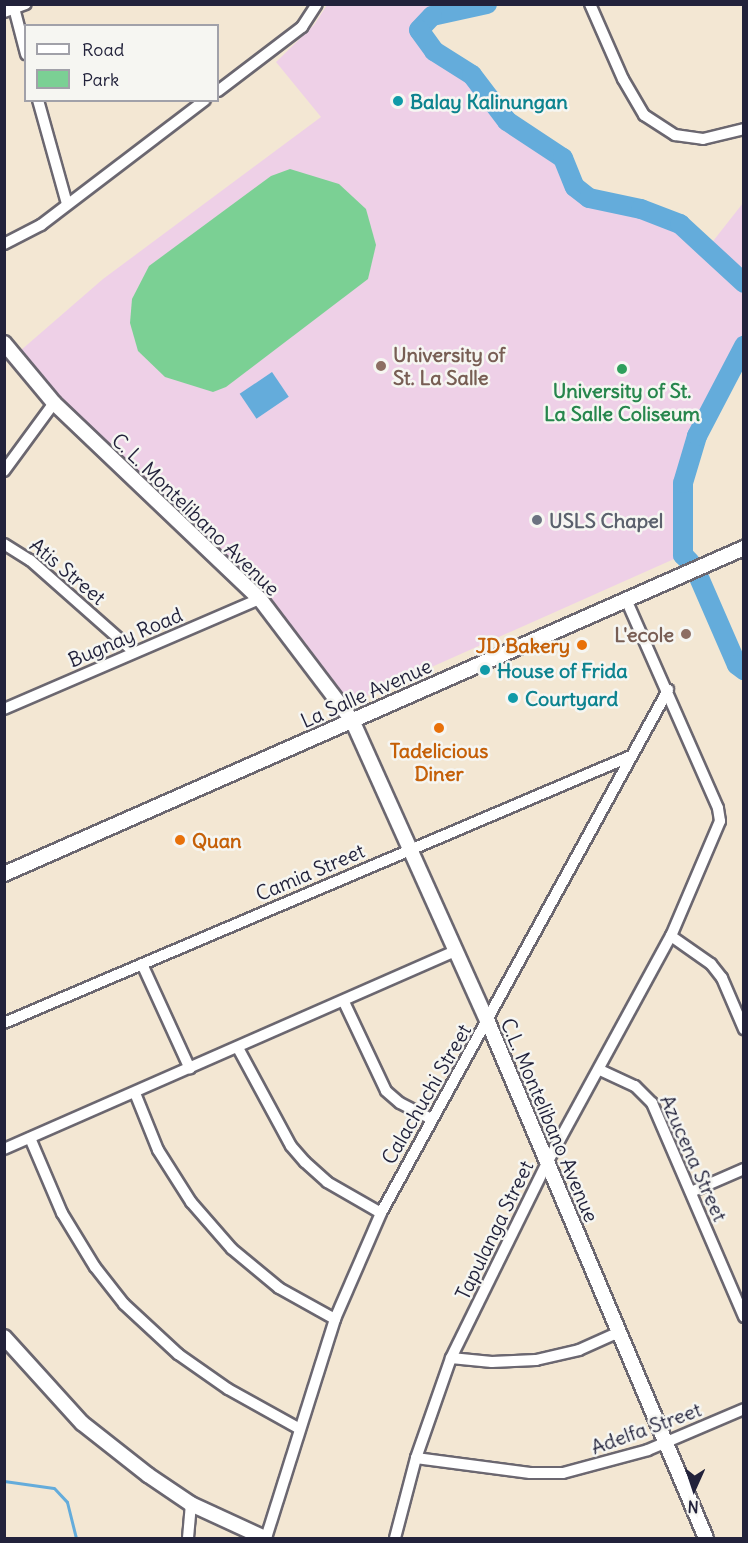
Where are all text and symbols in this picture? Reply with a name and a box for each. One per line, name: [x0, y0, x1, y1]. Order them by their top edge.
legend: [24, 24, 219, 102]
text: Road: [82, 38, 124, 61]
text: Park: [82, 68, 119, 91]
place label: Balay Kalinungan: [410, 89, 568, 113]
marker: Balay Kalinungan: [391, 94, 405, 108]
place label: University of St. La Salle: [393, 342, 505, 389]
marker: University of St. La Salle: [374, 359, 388, 373]
marker: University of St. La Salle Coliseum: [615, 362, 629, 376]
place label: University of St. La Salle Coliseum: [544, 378, 700, 425]
street label: C. L. Montelibano Avenue: [107, 428, 285, 600]
place label: USLS Chapel: [549, 508, 663, 532]
marker: USLS Chapel: [530, 513, 544, 527]
street label: Atis Street: [25, 533, 111, 609]
street label: Bugnay Road: [64, 602, 186, 672]
place label: L'ecole: [614, 622, 674, 646]
marker: L'ecole: [679, 627, 693, 641]
place label: JD Bakery: [476, 633, 570, 657]
marker: JD Bakery: [575, 638, 589, 652]
street label: La Salle Avenue: [297, 653, 435, 733]
place label: House of Frida: [497, 658, 628, 682]
marker: House of Frida: [478, 663, 492, 677]
place label: Courtyard: [525, 686, 618, 710]
marker: Courtyard: [506, 691, 520, 705]
marker: Tadelicious Diner: [432, 721, 446, 735]
place label: Tadelicious Diner: [390, 738, 488, 785]
place label: Quan: [192, 828, 242, 852]
marker: Quan: [173, 833, 187, 847]
street label: Camia Street: [252, 838, 368, 906]
street label: C.L. Montelibano Avenue: [496, 1014, 604, 1226]
street label: Calachuchi Street: [376, 1020, 476, 1168]
street label: Azucena Street: [655, 1091, 733, 1225]
street label: Tapulanga Street: [450, 1156, 538, 1304]
street label: Adelfa Street: [588, 1397, 704, 1459]
north arrow: [664, 1459, 724, 1519]
text: N: [687, 1497, 699, 1517]

